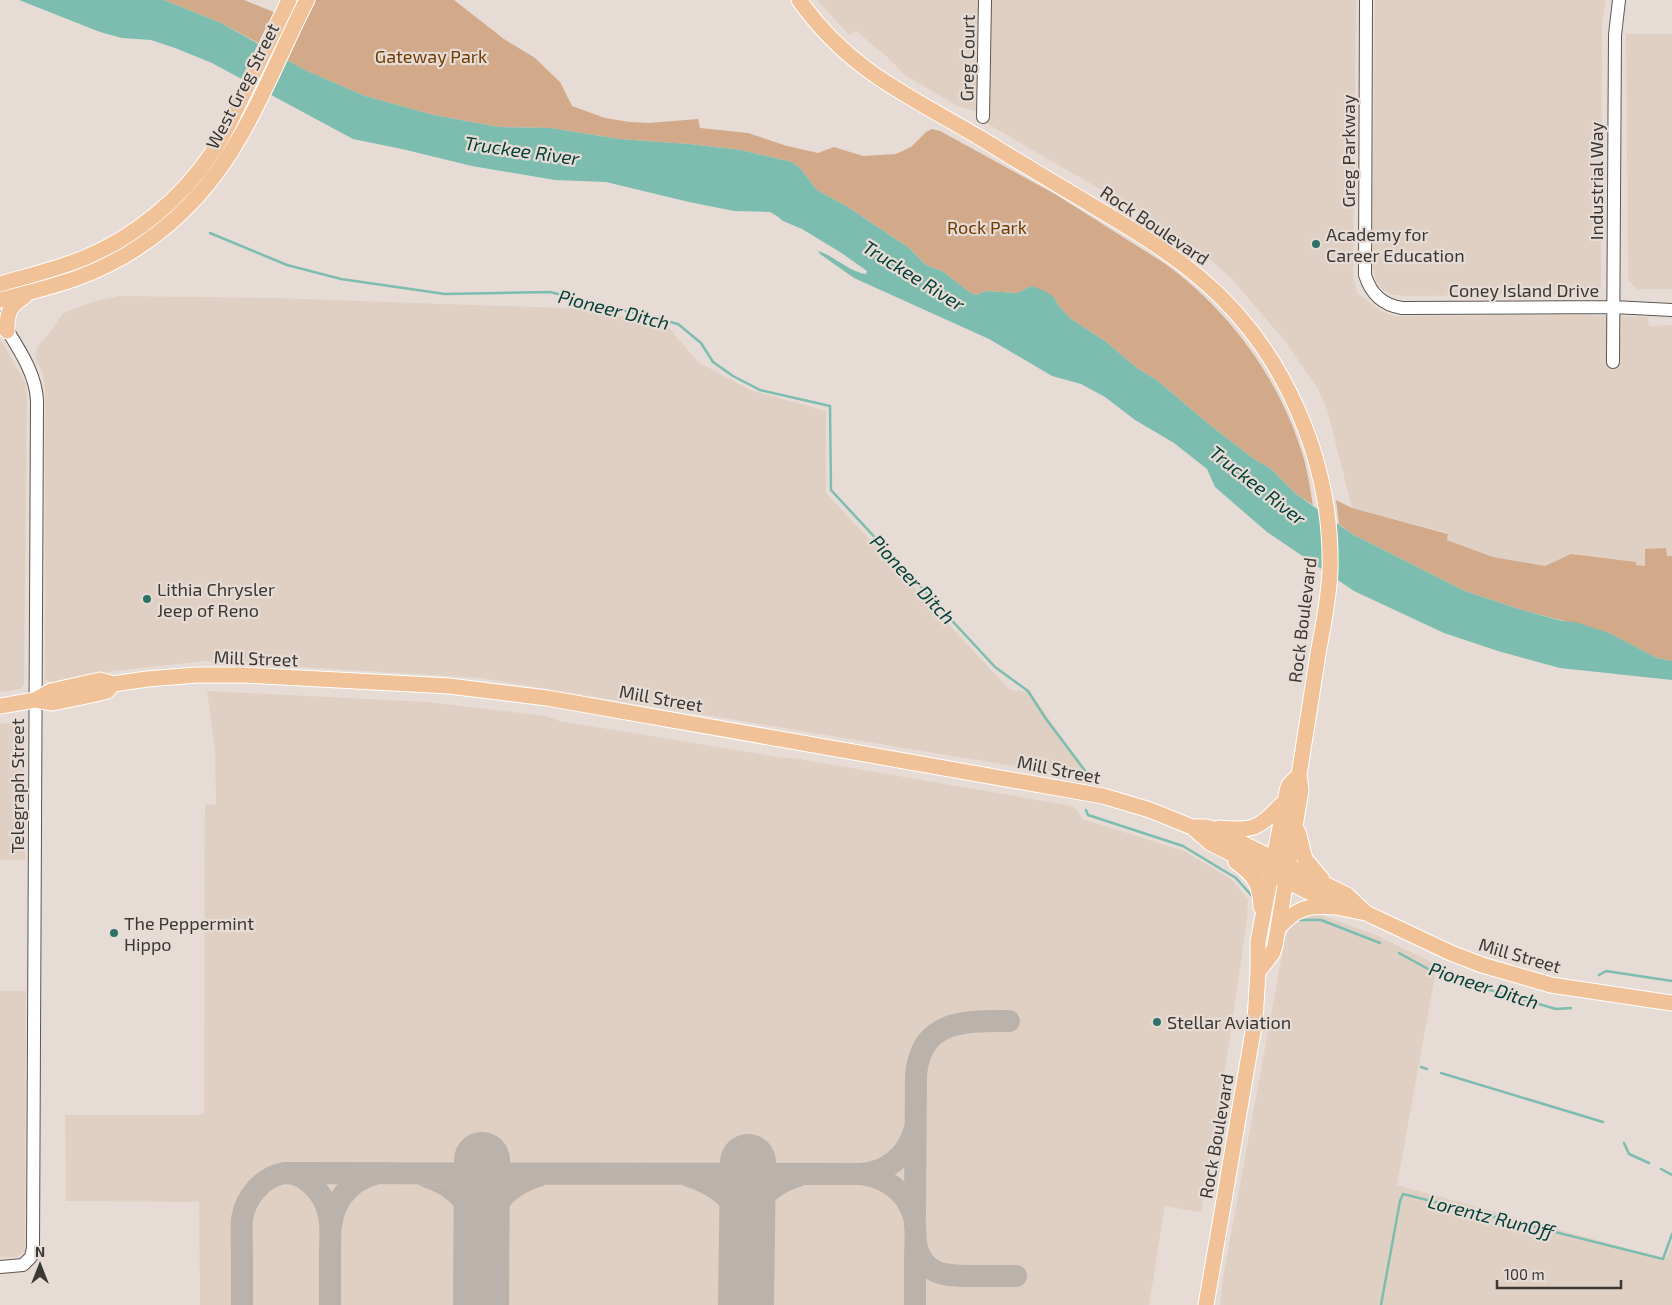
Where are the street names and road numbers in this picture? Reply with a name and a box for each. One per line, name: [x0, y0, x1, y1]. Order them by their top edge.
street label: Greg Court: [955, 14, 979, 102]
street label: West Greg Street: [201, 19, 283, 153]
street label: Greg Parkway: [1337, 94, 1359, 208]
street label: Industrial Way: [1585, 121, 1607, 240]
street label: Rock Boulevard: [1096, 181, 1214, 269]
street label: Coney Island Drive: [1449, 279, 1599, 301]
street label: Rock Boulevard: [1283, 556, 1321, 684]
street label: Mill Street: [213, 646, 299, 670]
street label: Mill Street: [617, 680, 705, 716]
street label: Telegraph Street: [6, 718, 28, 854]
street label: Mill Street: [1015, 750, 1103, 788]
street label: Mill Street: [1476, 933, 1564, 977]
street label: Rock Boulevard: [1194, 1072, 1238, 1200]

